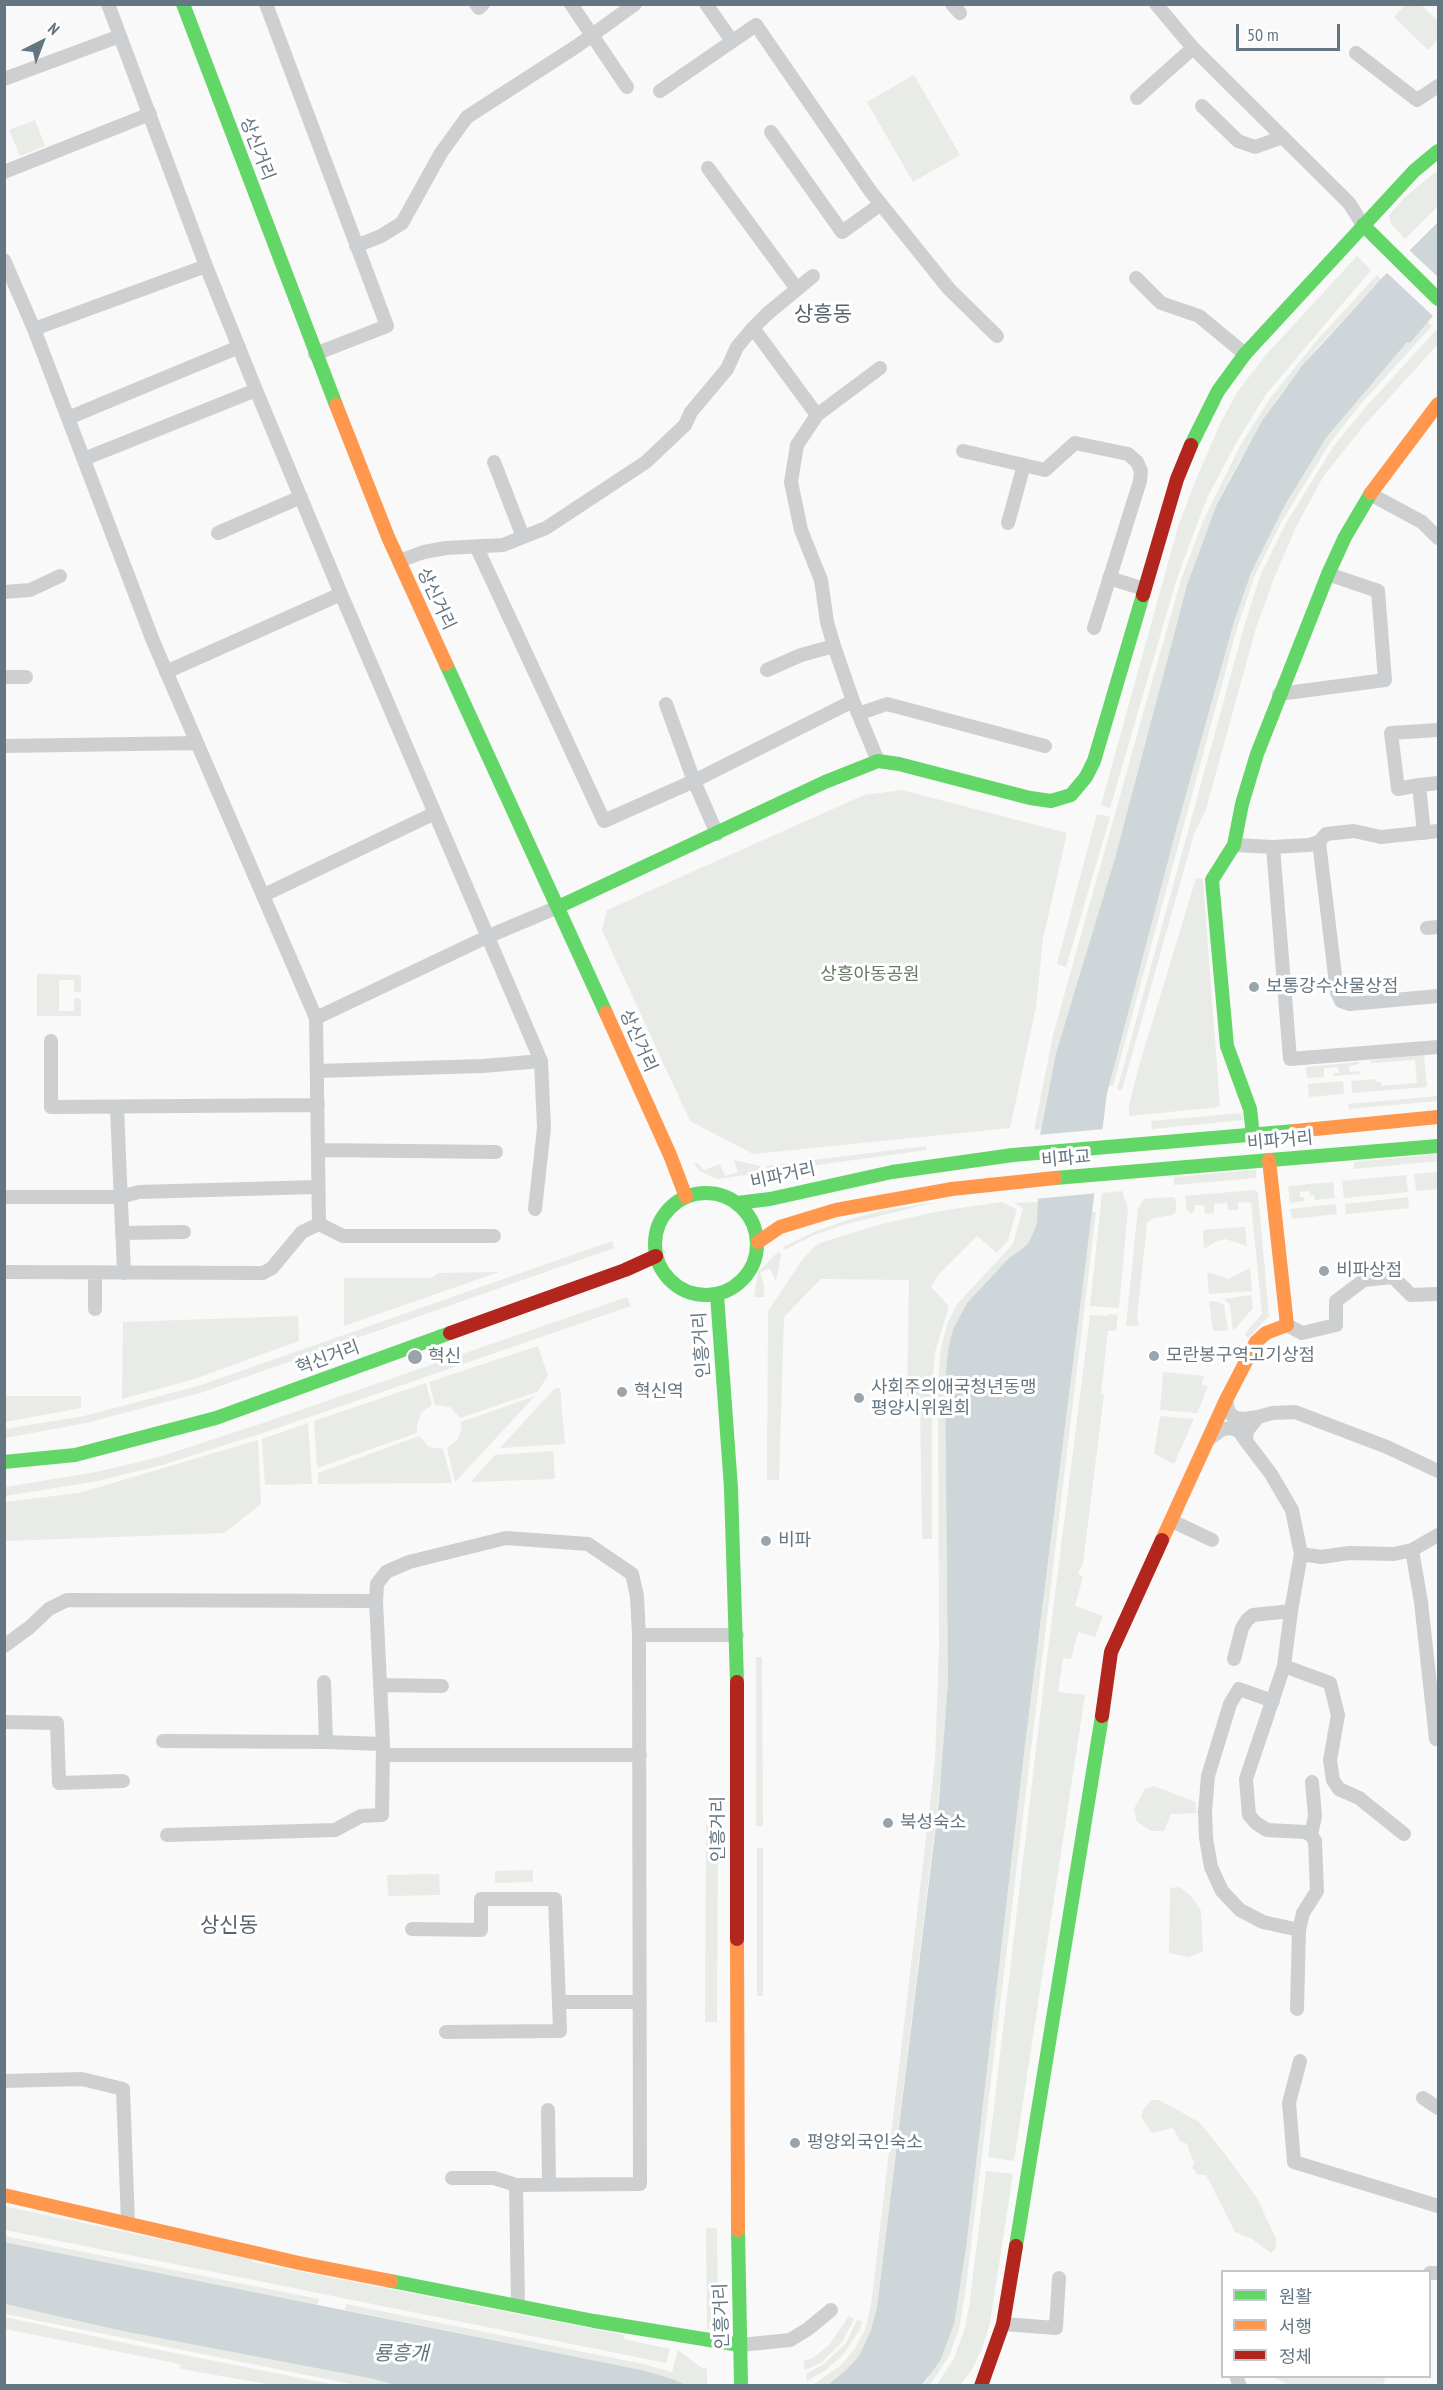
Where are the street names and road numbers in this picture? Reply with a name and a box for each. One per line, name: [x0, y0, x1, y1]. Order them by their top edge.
street label: 상신거리: [235, 114, 279, 184]
street label: 상신거리: [412, 564, 460, 634]
street label: 상신거리: [615, 1006, 661, 1076]
street label: 비파거리: [1246, 1127, 1314, 1155]
street label: 비파교: [1040, 1146, 1092, 1172]
street label: 비파거리: [748, 1159, 818, 1193]
street label: 인흥거리: [689, 1311, 715, 1379]
street label: 혁신거리: [293, 1337, 363, 1379]
street label: 인흥거리: [708, 1796, 730, 1862]
street label: 인흥거리: [710, 2283, 734, 2349]

